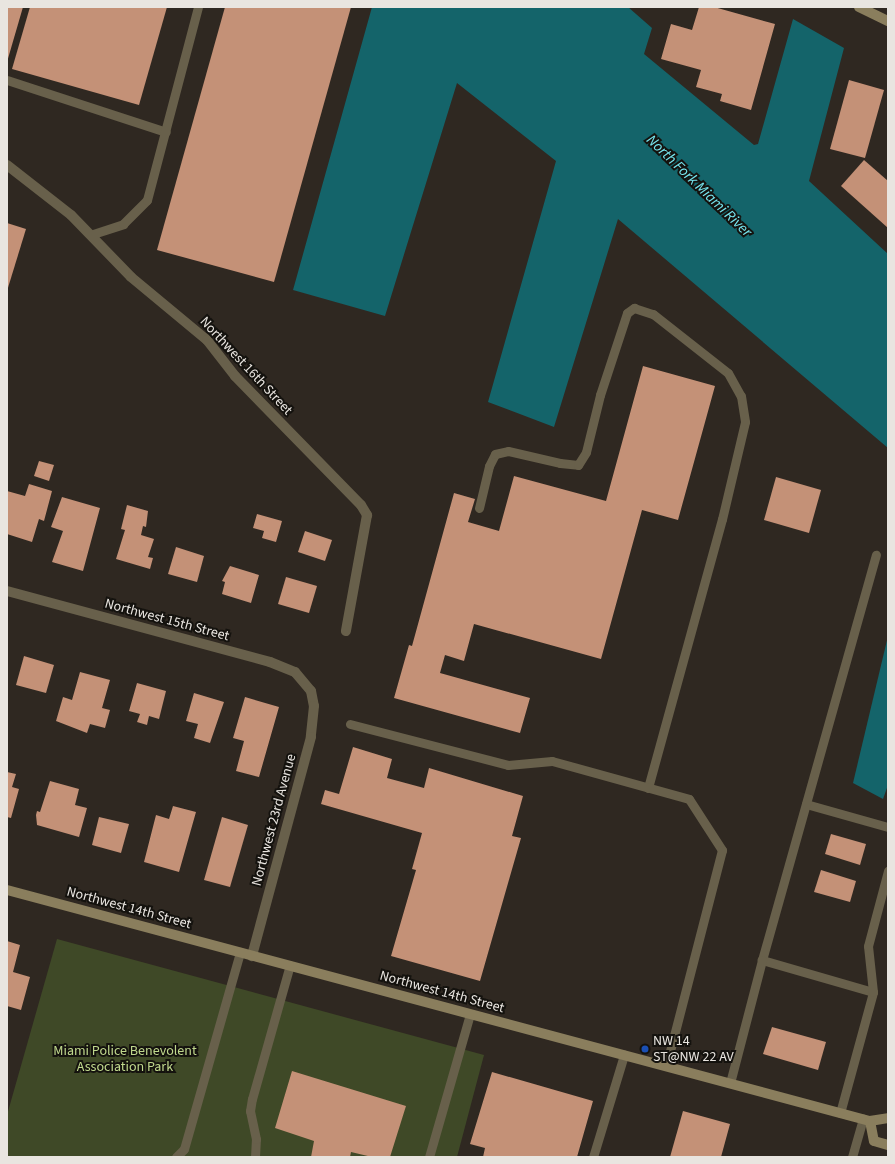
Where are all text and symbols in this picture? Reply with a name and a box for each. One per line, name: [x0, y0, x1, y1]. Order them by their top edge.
water label: North Fork Miami River: [643, 131, 755, 241]
street label: Northwest 16th Street: [196, 313, 296, 419]
street label: Northwest 15th Street: [103, 595, 231, 645]
street label: Northwest 23rd Avenue: [248, 752, 300, 888]
street label: Northwest 14th Street: [65, 883, 193, 933]
street label: Northwest 14th Street: [378, 967, 506, 1017]
place label: NW 14 ST@NW 22 AV: [653, 1033, 734, 1066]
park label: Miami Police Benevolent Association Park: [53, 1043, 197, 1076]
marker: NW 14 ST@NW 22 AV: [640, 1044, 650, 1054]

